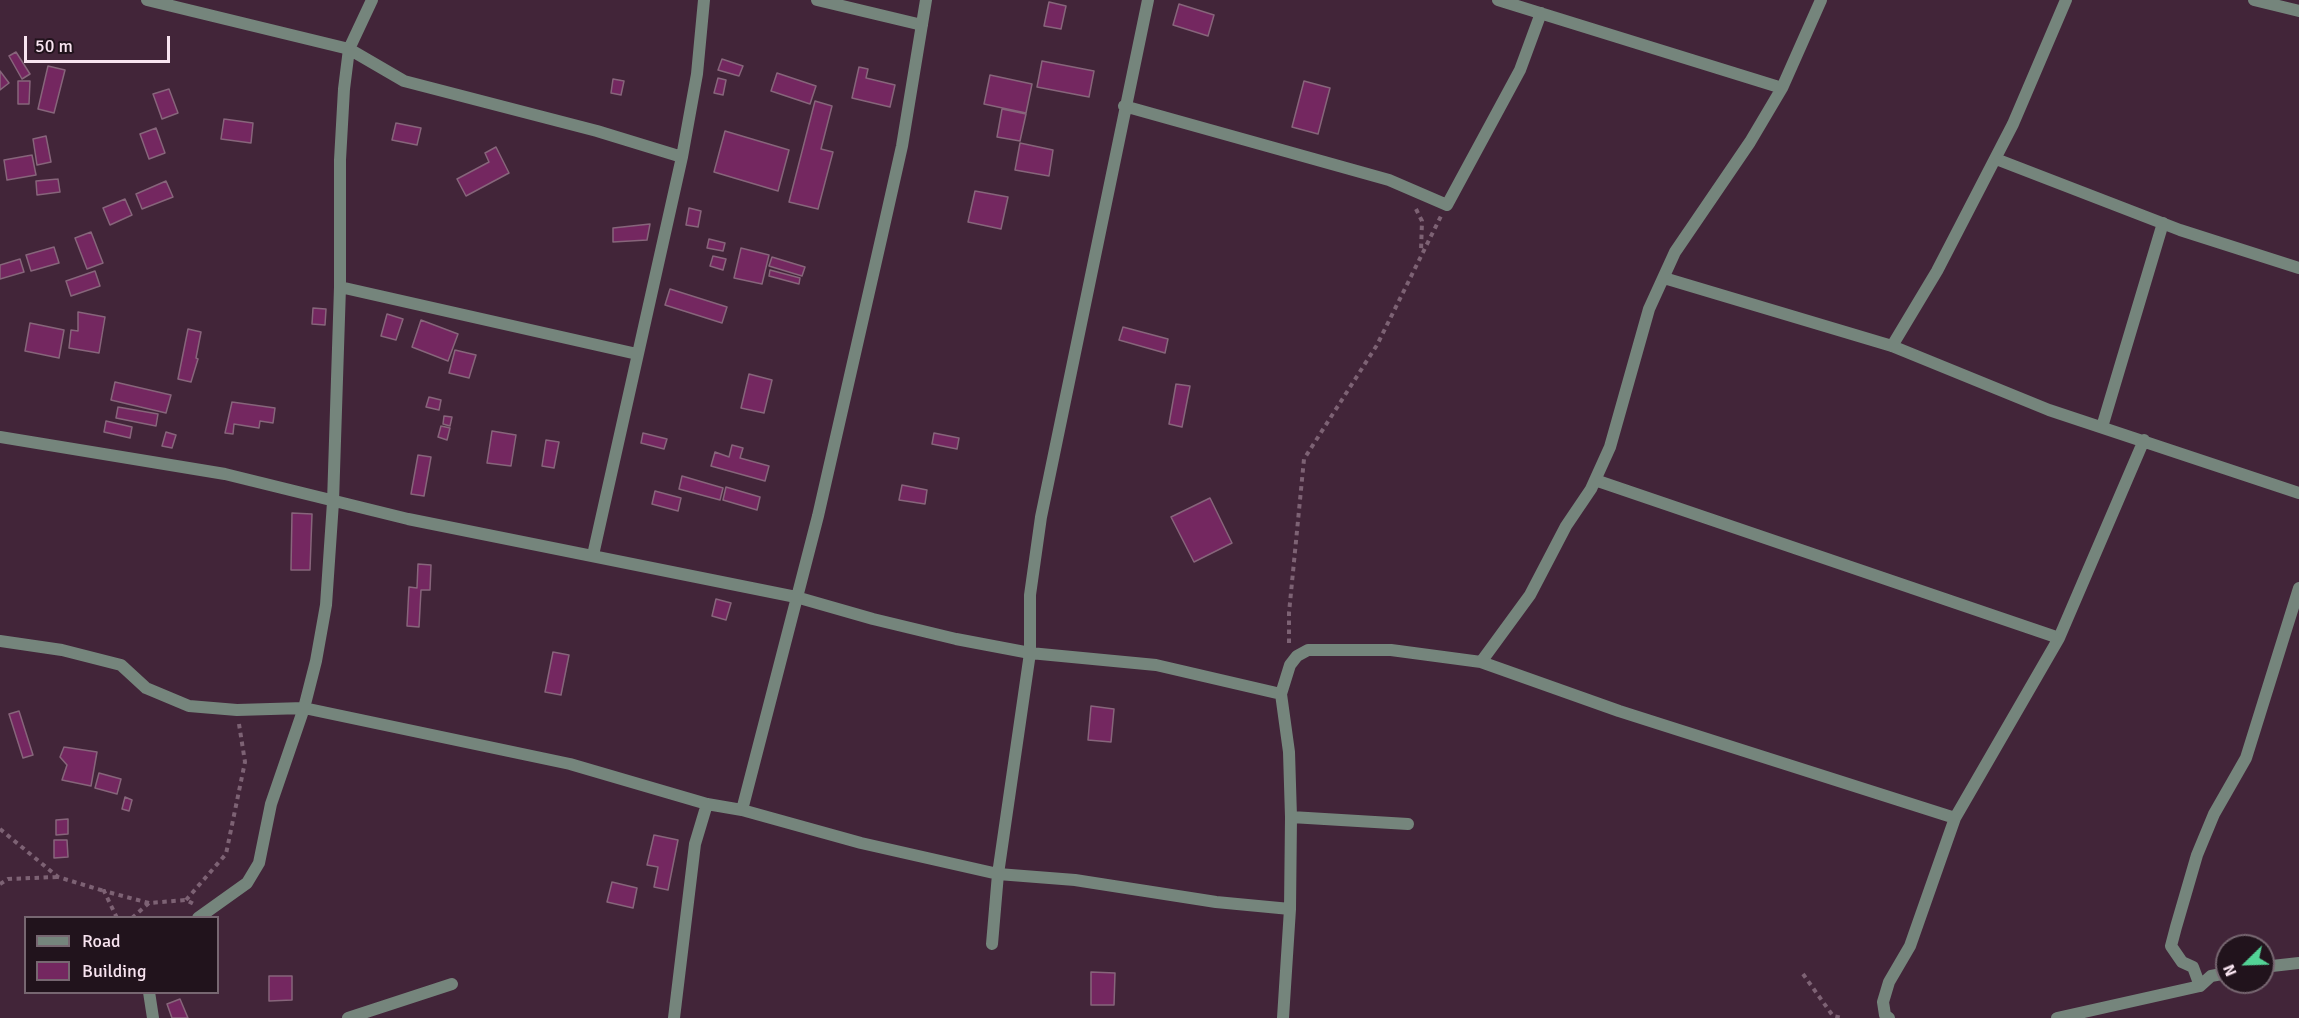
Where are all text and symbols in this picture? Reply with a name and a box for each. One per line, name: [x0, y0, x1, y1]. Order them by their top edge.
scale bar: [27, 24, 172, 62]
text: 50 m: [35, 35, 73, 57]
legend: [24, 916, 219, 994]
text: Road: [82, 930, 121, 952]
north arrow: [2215, 934, 2275, 994]
text: Building: [82, 960, 146, 982]
text: N: [2219, 961, 2242, 979]

